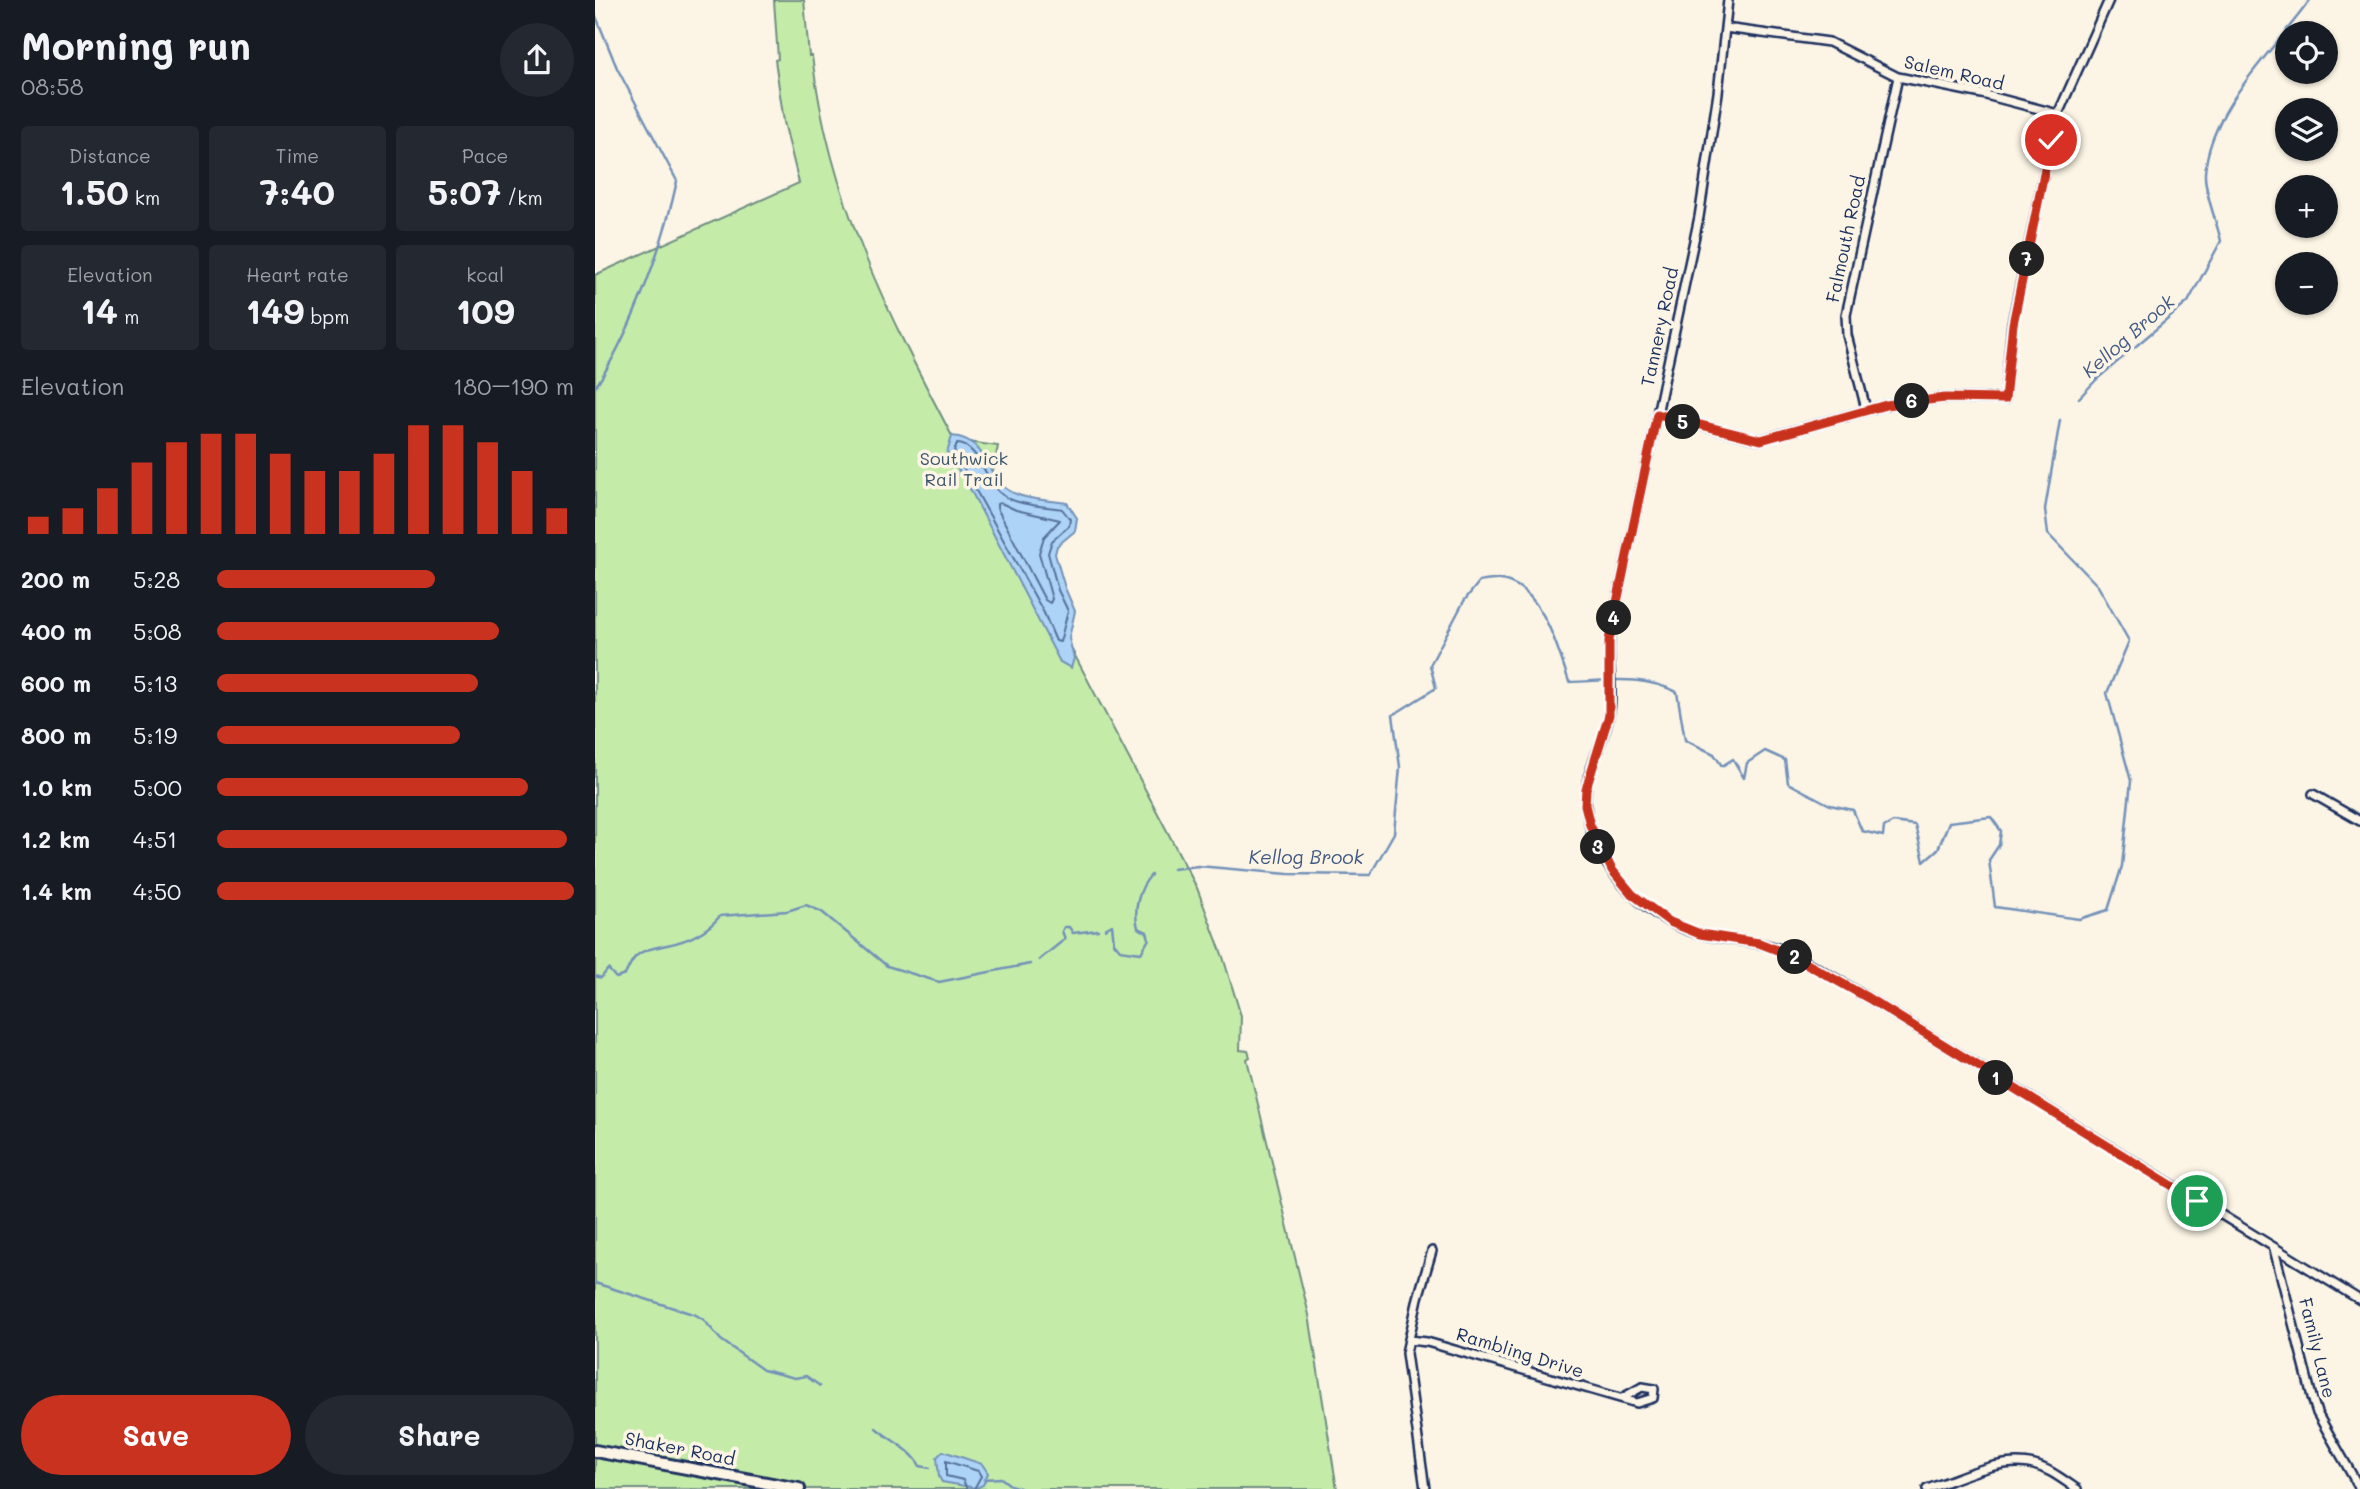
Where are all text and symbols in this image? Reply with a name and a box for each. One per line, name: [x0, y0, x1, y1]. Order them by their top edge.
text: Morning run: [21, 20, 251, 70]
map controls: [2275, 21, 2338, 315]
button: locate: [2275, 21, 2338, 84]
button: share: [500, 23, 574, 97]
street label: Salem Road: [1902, 49, 2007, 95]
text: 08:58: [21, 71, 84, 101]
button: layers: [2275, 98, 2338, 161]
pin: [2021, 110, 2081, 170]
icon: check: [2032, 121, 2070, 159]
text: Distance: [69, 143, 151, 168]
text: Time: [276, 143, 319, 168]
text: Pace: [462, 143, 508, 168]
text: 1.50: [60, 168, 129, 214]
text: 7:40: [260, 168, 335, 214]
text: 5:07: [428, 168, 501, 214]
street label: Falmouth Road: [1820, 173, 1870, 305]
button: +: [2275, 175, 2338, 238]
text: km: [129, 185, 160, 210]
text: /km: [501, 185, 543, 210]
pin: 7: [2009, 242, 2045, 276]
text: 7: [2021, 246, 2032, 271]
button: −: [2275, 252, 2338, 315]
text: Elevation: [67, 262, 152, 287]
text: Heart rate: [246, 262, 349, 287]
text: kcal: [466, 262, 504, 287]
street label: Tannery Road: [1635, 265, 1683, 389]
text: 14: [80, 287, 118, 333]
text: 149: [246, 287, 304, 333]
text: 109: [456, 287, 515, 333]
water label: Kellog Brook: [2076, 288, 2180, 383]
text: m: [118, 304, 139, 329]
text: bpm: [304, 304, 349, 329]
text: Elevation: [21, 371, 124, 401]
text: 180–190 m: [453, 371, 574, 401]
pin: 6: [1895, 384, 1929, 418]
text: 6: [1906, 388, 1917, 413]
pin: 5: [1665, 404, 1701, 440]
text: 5: [1677, 409, 1688, 434]
park label: Southwick Rail Trail: [920, 446, 1008, 491]
text: 200 m: [21, 564, 90, 594]
text: 5:28: [133, 564, 180, 594]
pin: 4: [1597, 600, 1631, 636]
text: 4: [1607, 605, 1620, 630]
text: 400 m: [21, 616, 92, 646]
text: 5:08: [133, 616, 182, 646]
text: 600 m: [21, 668, 91, 698]
text: 5:13: [133, 668, 177, 698]
text: 800 m: [21, 720, 91, 750]
text: 5:19: [133, 720, 177, 750]
text: 1.0 km: [21, 772, 92, 802]
text: 5:00: [133, 772, 182, 802]
text: 1.2 km: [21, 824, 90, 854]
text: 4:51: [133, 824, 177, 854]
pin: 3: [1581, 830, 1615, 864]
text: 3: [1592, 834, 1603, 859]
water label: Kellog Brook: [1248, 844, 1364, 869]
text: 1.4 km: [21, 876, 92, 906]
text: 4:50: [133, 876, 181, 906]
pin: 2: [1777, 940, 1813, 974]
text: 2: [1789, 944, 1800, 969]
pin: 1: [1979, 1060, 2013, 1096]
text: 1: [1991, 1065, 2000, 1090]
pin: [2167, 1171, 2227, 1231]
icon: arrive: [2178, 1182, 2216, 1220]
street label: Family Lane: [2294, 1295, 2342, 1400]
street label: Rambling Drive: [1454, 1321, 1587, 1383]
button: Save: [21, 1395, 291, 1475]
button: Share: [305, 1395, 574, 1475]
street label: Shaker Road: [623, 1426, 737, 1470]

